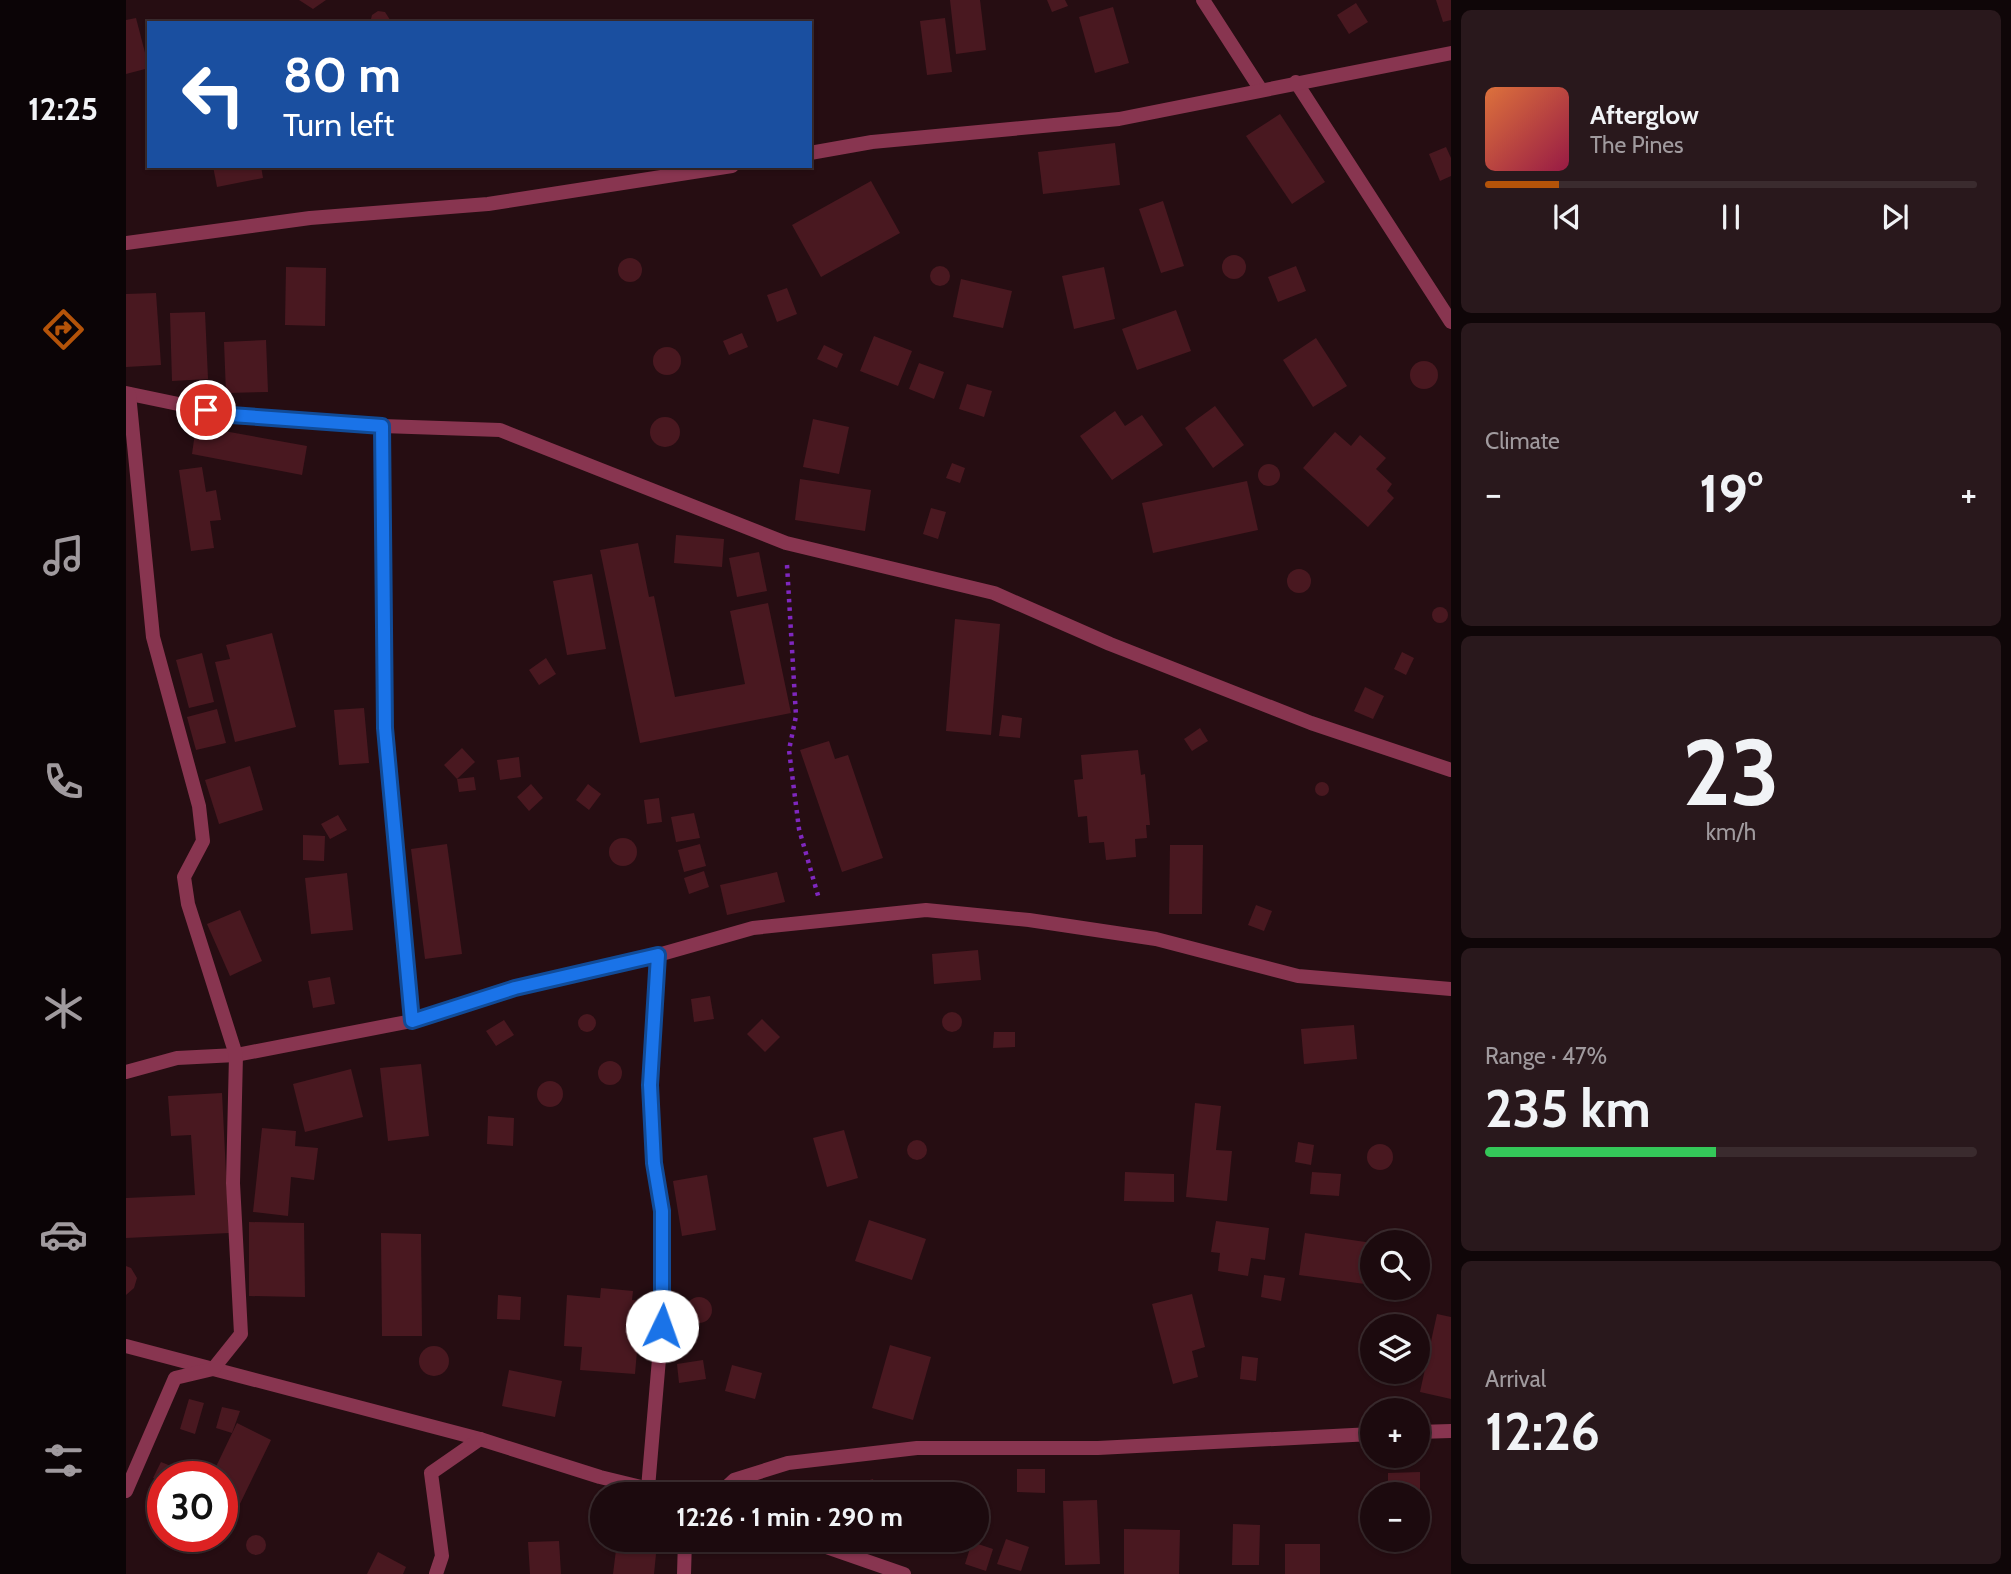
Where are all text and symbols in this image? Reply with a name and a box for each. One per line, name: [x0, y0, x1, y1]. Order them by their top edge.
text: 80 m: [283, 45, 401, 104]
icon: left: [168, 49, 259, 140]
text: 12:25: [28, 89, 98, 128]
text: Afterglow: [1590, 99, 1699, 131]
text: Turn left: [283, 105, 394, 144]
text: The Pines: [1590, 131, 1684, 159]
icon: previous: [1548, 198, 1586, 236]
icon: pause: [1712, 198, 1750, 236]
icon: next: [1876, 198, 1914, 236]
icon: directions: [39, 305, 88, 354]
pin: [176, 380, 236, 440]
icon: arrive: [187, 391, 225, 429]
text: Climate: [1485, 427, 1560, 455]
text: 19°: [1699, 462, 1763, 525]
text: −: [1485, 470, 1502, 517]
text: +: [1960, 470, 1977, 517]
icon: music: [39, 531, 88, 580]
text: 23: [1682, 717, 1780, 828]
icon: phone: [39, 757, 88, 806]
text: km/h: [1706, 818, 1756, 846]
icon: climate: [39, 984, 88, 1033]
text: Range · 47%: [1485, 1042, 1607, 1070]
text: 235 km: [1485, 1077, 1651, 1140]
icon: car: [39, 1210, 88, 1259]
map controls: [1360, 1230, 1430, 1552]
button: search: [1360, 1230, 1430, 1300]
position arrow: [625, 1289, 699, 1363]
button: layers: [1360, 1314, 1430, 1384]
text: Arrival: [1485, 1365, 1546, 1393]
button: +: [1360, 1398, 1430, 1468]
text: 12:26: [1485, 1400, 1600, 1463]
icon: filters: [39, 1436, 88, 1485]
speed limit sign: 30: [147, 1461, 238, 1552]
button: −: [1360, 1482, 1430, 1552]
text: 12:26 · 1 min · 290 m: [676, 1501, 903, 1533]

